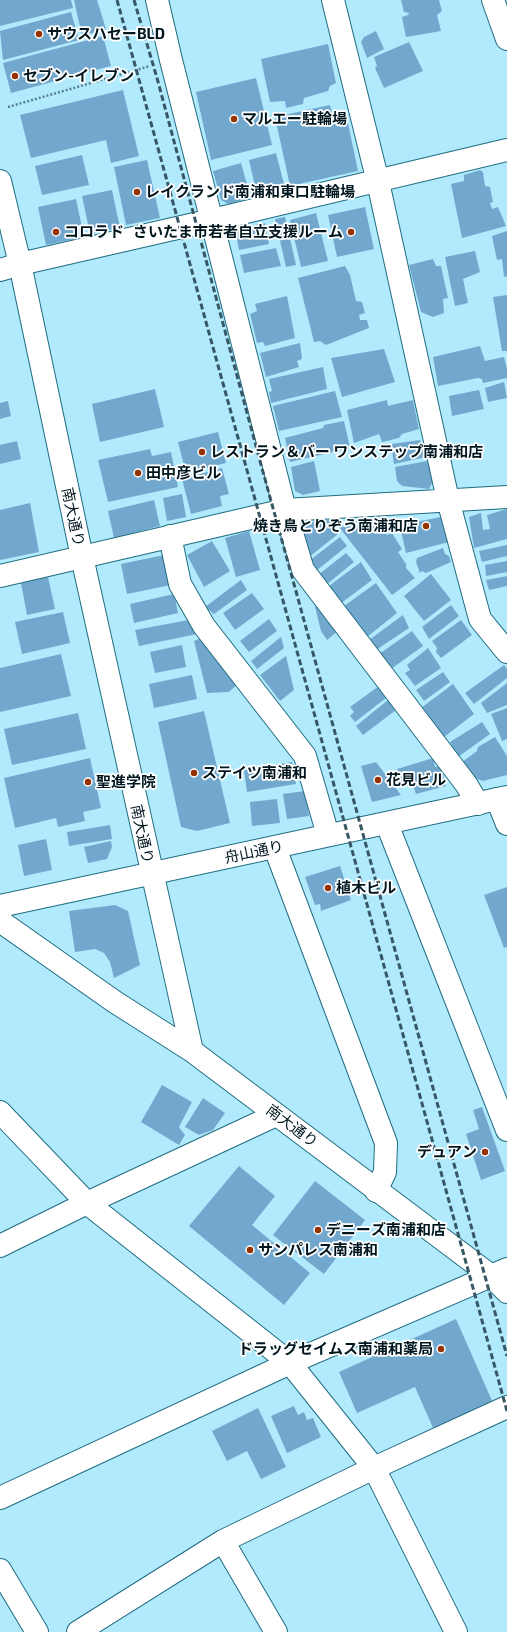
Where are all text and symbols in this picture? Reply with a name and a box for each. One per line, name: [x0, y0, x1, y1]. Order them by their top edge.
place label: サウスハセーBLD: [47, 25, 165, 43]
marker: サウスハセーBLD: [34, 29, 44, 39]
place label: セブン-イレブン: [23, 67, 134, 85]
marker: セブン-イレブン: [10, 71, 20, 81]
place label: マルエー駐輪場: [242, 110, 347, 128]
marker: マルエー駐輪場: [229, 114, 239, 124]
place label: レイクランド南浦和東口駐輪場: [145, 183, 355, 201]
marker: レイクランド南浦和東口駐輪場: [132, 187, 142, 197]
place label: コロラド: [64, 223, 124, 241]
place label: さいたま市若者自立支援ルーム: [133, 223, 343, 241]
marker: コロラド: [51, 227, 61, 237]
marker: さいたま市若者自立支援ルーム: [346, 227, 356, 237]
place label: レストラン＆バー ワンステップ南浦和店: [210, 443, 483, 461]
marker: レストラン＆バー ワンステップ南浦和店: [197, 447, 207, 457]
place label: 田中彦ビル: [146, 464, 221, 482]
marker: 田中彦ビル: [133, 468, 143, 478]
street label: 南大通り: [58, 486, 88, 548]
place label: 焼き鳥とりぞう南浦和店: [253, 517, 418, 535]
marker: 焼き鳥とりぞう南浦和店: [421, 521, 431, 531]
place label: ステイツ南浦和: [202, 764, 307, 782]
marker: ステイツ南浦和: [189, 768, 199, 778]
place label: 花見ビル: [386, 771, 446, 789]
place label: 聖進学院: [96, 773, 156, 791]
marker: 花見ビル: [373, 775, 383, 785]
marker: 聖進学院: [83, 777, 93, 787]
street label: 南大通り: [127, 803, 157, 865]
street label: 舟山通り: [223, 837, 285, 867]
place label: 植木ビル: [336, 879, 396, 897]
marker: 植木ビル: [323, 883, 333, 893]
street label: 南大通り: [263, 1101, 321, 1151]
place label: デュアン: [417, 1143, 477, 1161]
marker: デュアン: [480, 1147, 490, 1157]
place label: デニーズ南浦和店: [326, 1221, 446, 1239]
marker: デニーズ南浦和店: [313, 1225, 323, 1235]
place label: サンパレス南浦和: [258, 1241, 378, 1259]
marker: サンパレス南浦和: [245, 1245, 255, 1255]
place label: ドラッグセイムス南浦和薬局: [238, 1340, 433, 1358]
marker: ドラッグセイムス南浦和薬局: [436, 1344, 446, 1354]

